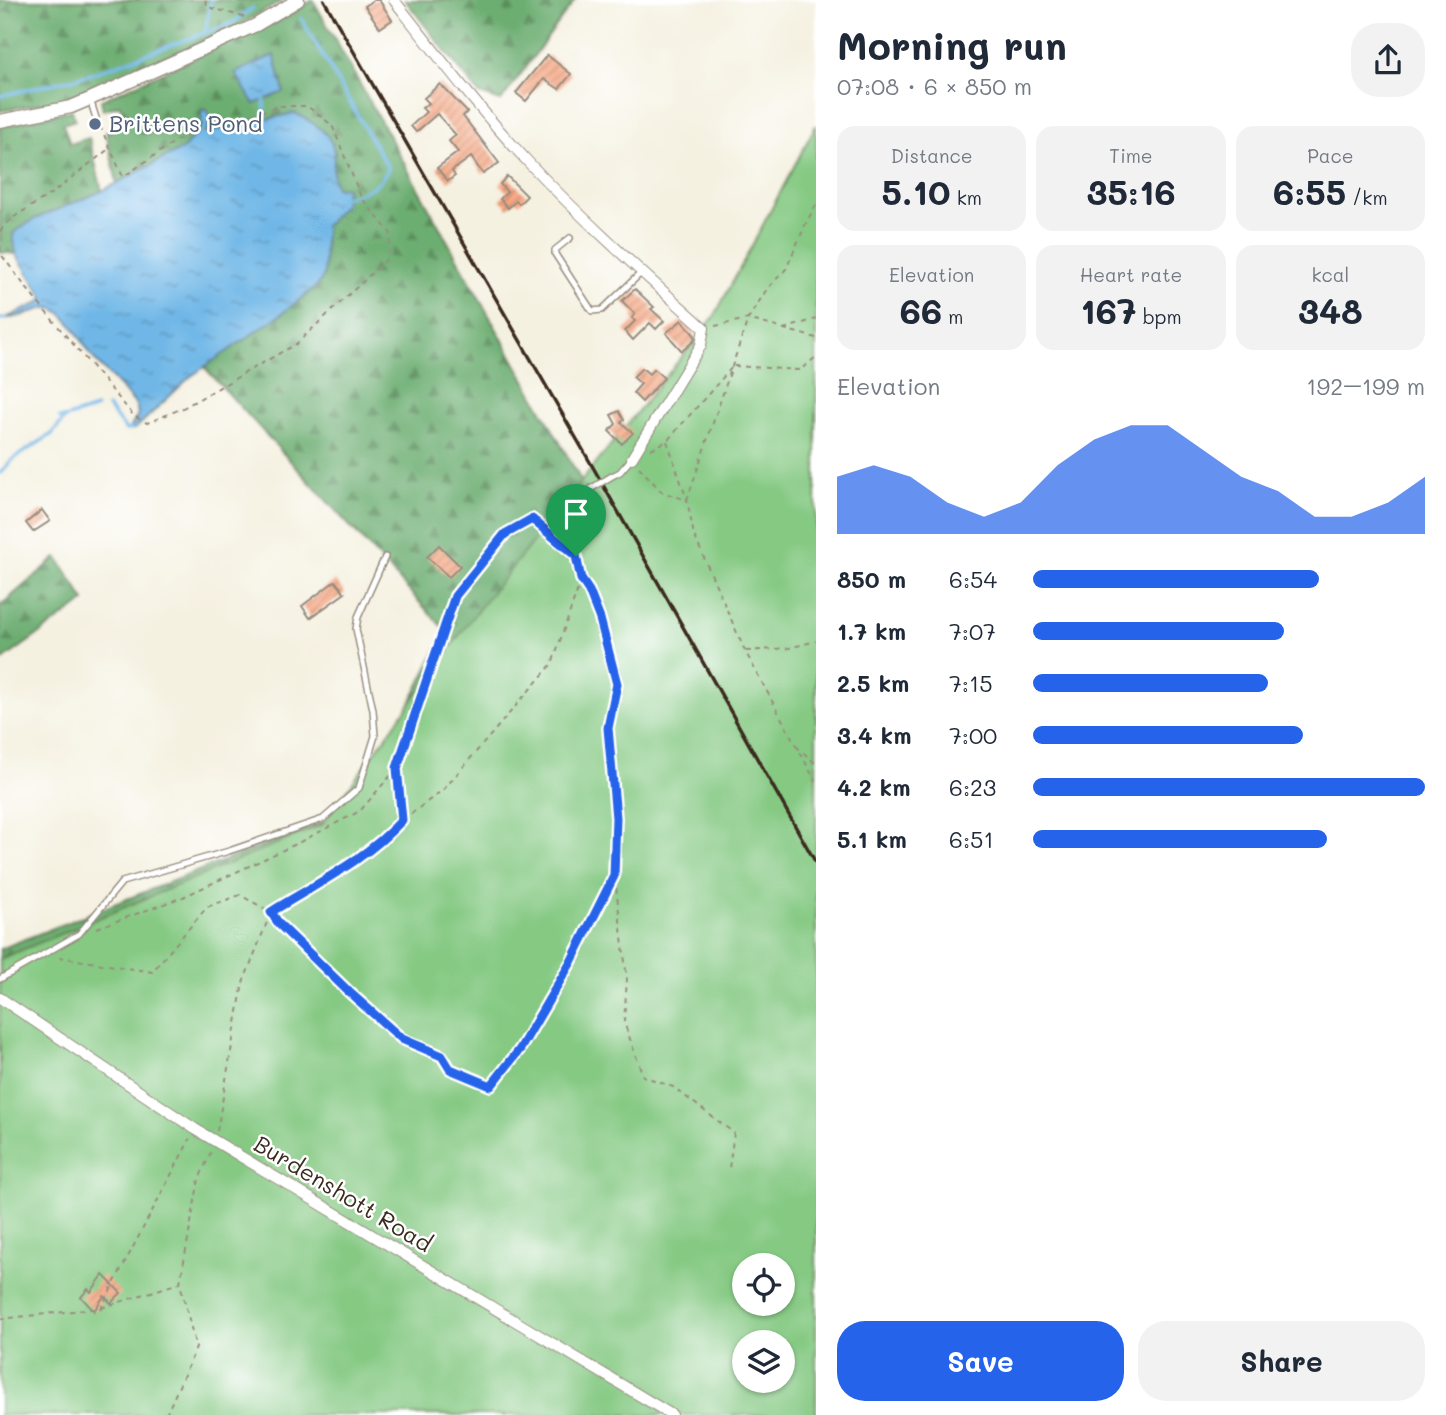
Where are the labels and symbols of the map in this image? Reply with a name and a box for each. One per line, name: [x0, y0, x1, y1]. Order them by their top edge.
place label: Brittens Pond: [109, 108, 263, 138]
marker: Brittens Pond: [87, 116, 103, 132]
pin: [546, 484, 606, 556]
street label: Burdenshott Road: [249, 1128, 438, 1258]

